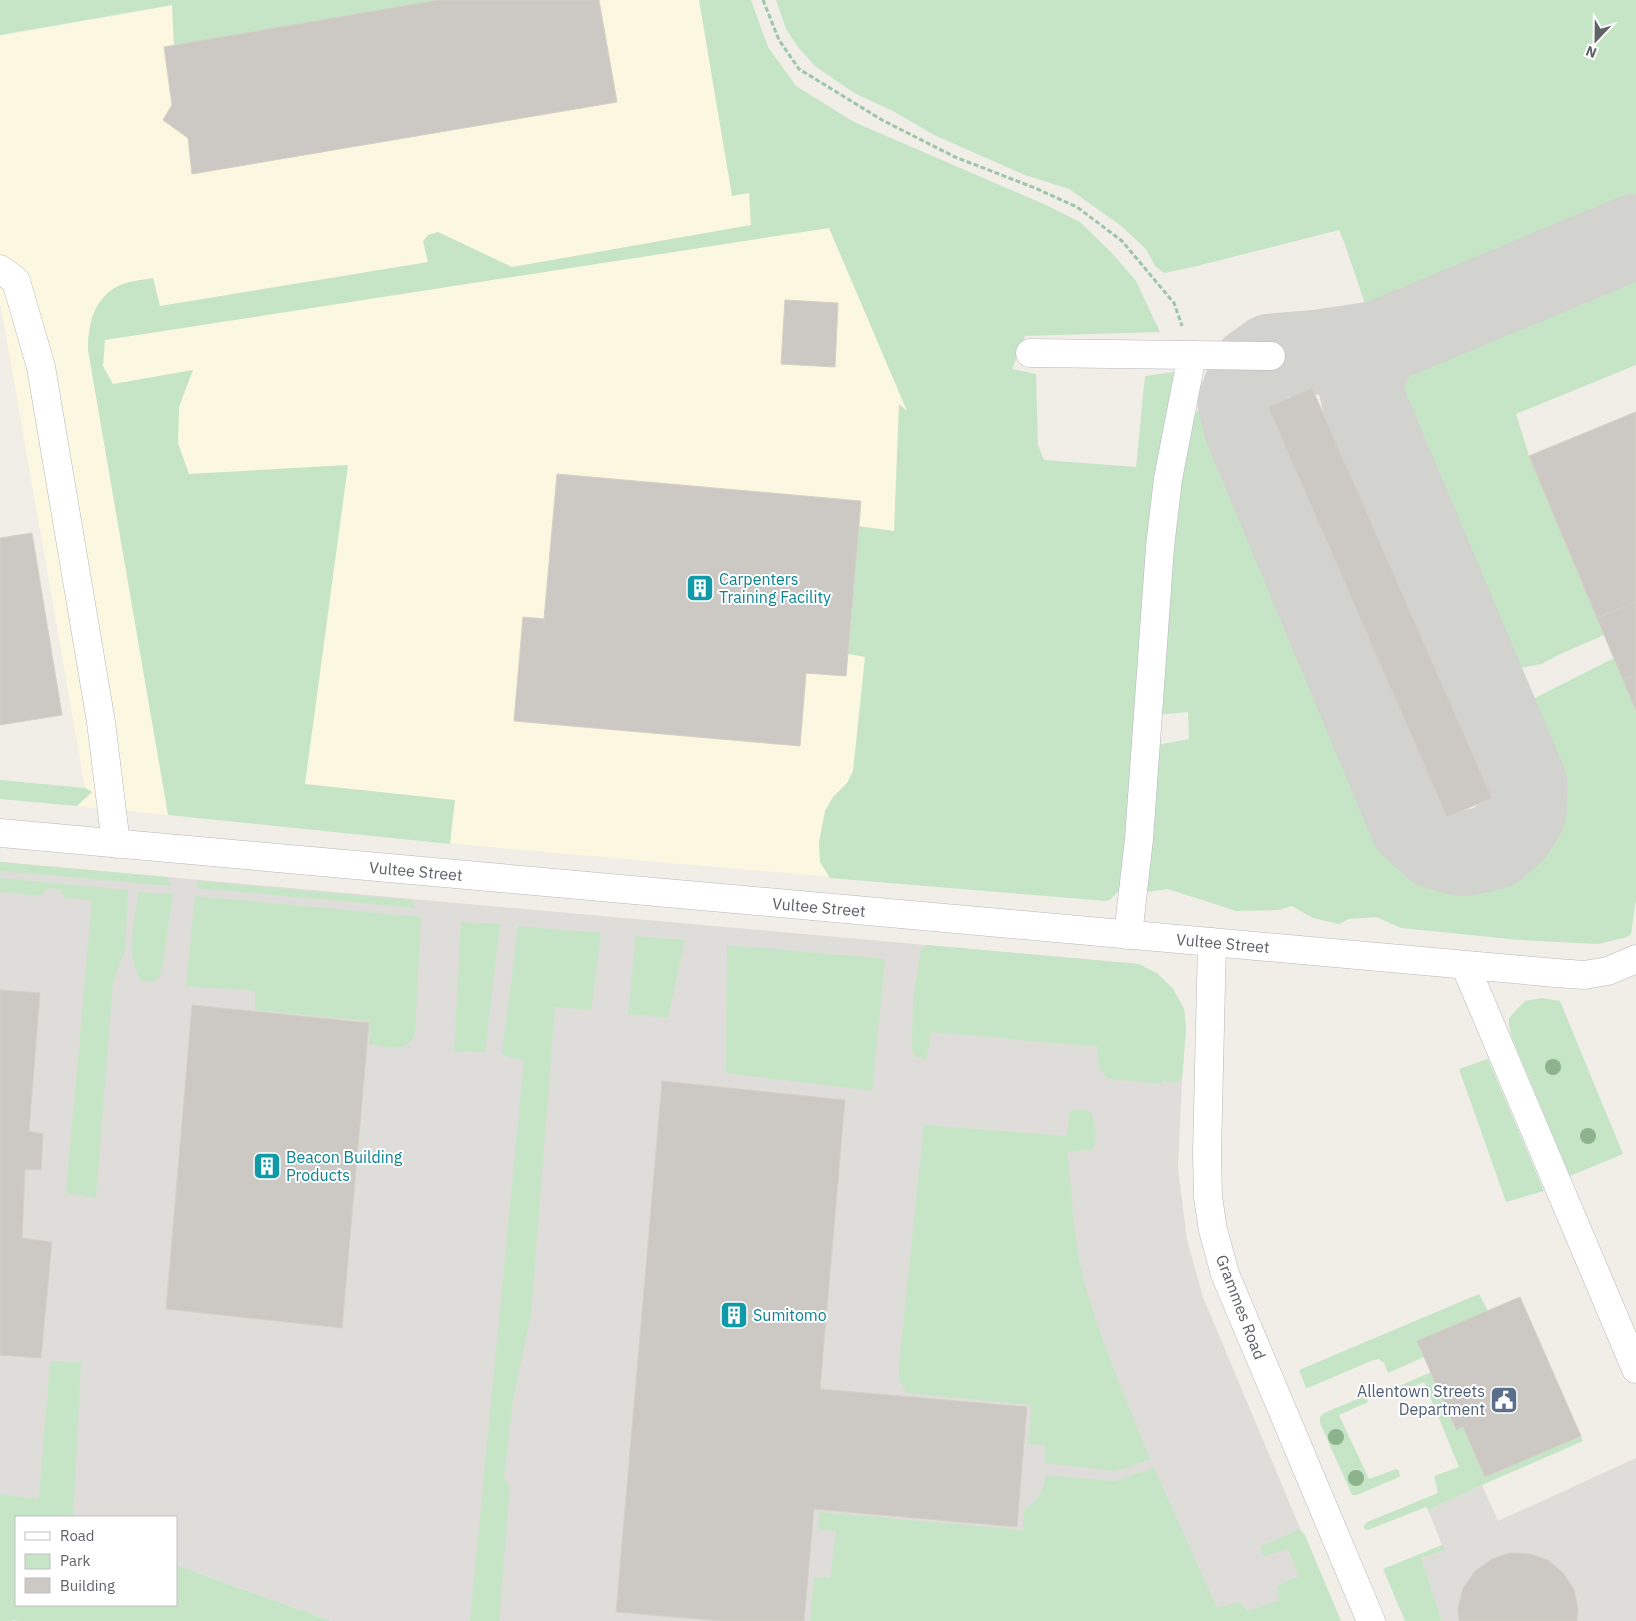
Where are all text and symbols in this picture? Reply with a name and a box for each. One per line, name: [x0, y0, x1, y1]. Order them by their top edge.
north arrow: [1571, 15, 1621, 65]
text: N: [1583, 42, 1599, 62]
place label: Carpenters Training Facility: [719, 569, 831, 607]
building icon: Carpenters Training Facility: [685, 573, 715, 603]
street label: Vultee Street: [369, 857, 463, 885]
street label: Vultee Street: [772, 893, 866, 921]
street label: Vultee Street: [1176, 929, 1270, 957]
place label: Beacon Building Products: [286, 1147, 403, 1185]
building icon: Beacon Building Products: [252, 1151, 282, 1181]
street label: Grammes Road: [1212, 1252, 1270, 1362]
building icon: Sumitomo: [719, 1300, 749, 1330]
place label: Sumitomo: [753, 1305, 827, 1325]
place label: Allentown Streets Department: [1357, 1381, 1485, 1419]
public building icon: Allentown Streets Department: [1489, 1385, 1519, 1415]
legend: [15, 1516, 178, 1606]
text: Road: [60, 1526, 95, 1545]
text: Park: [60, 1551, 90, 1570]
text: Building: [60, 1576, 115, 1595]

